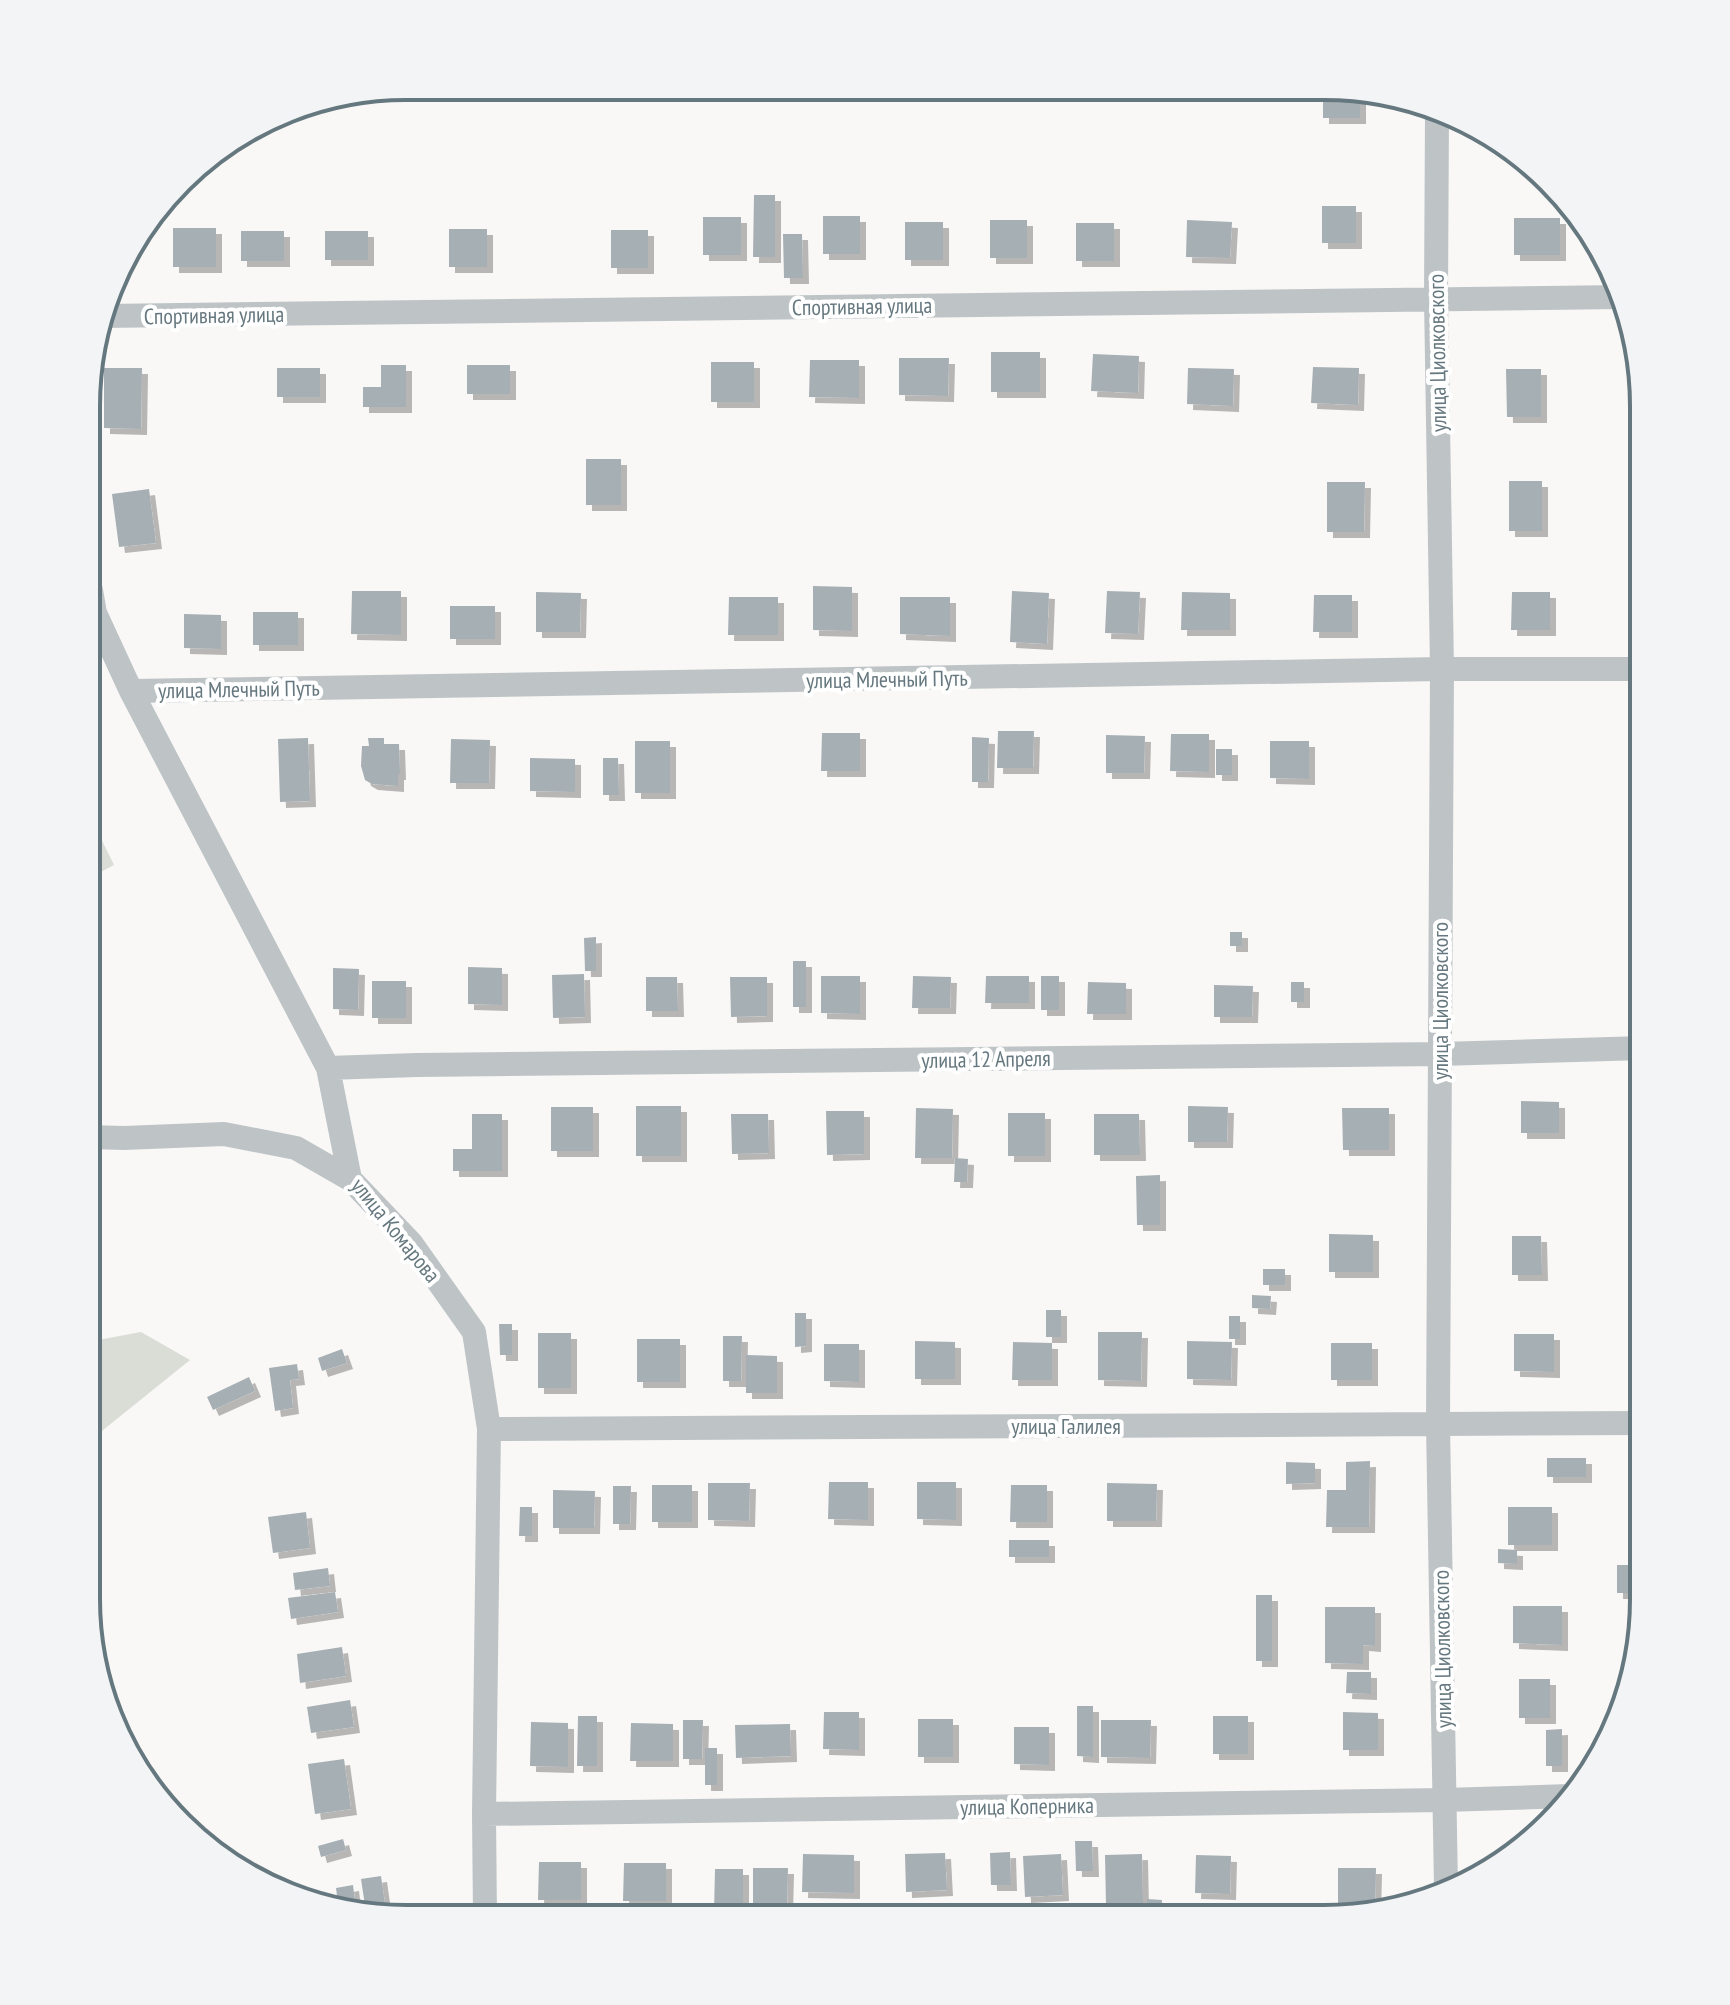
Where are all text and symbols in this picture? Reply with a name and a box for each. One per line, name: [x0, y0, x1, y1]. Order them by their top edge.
street label: улица Циолковского: [1422, 274, 1452, 432]
street label: Спортивная улица: [792, 291, 932, 321]
street label: Спортивная улица: [144, 300, 284, 330]
street label: улица Млечный Путь: [806, 664, 968, 694]
street label: улица Млечный Путь: [158, 674, 320, 704]
street label: улица Циолковского: [1426, 922, 1454, 1080]
street label: улица 12 Апреля: [921, 1044, 1051, 1074]
street label: улица Комарова: [345, 1172, 447, 1288]
street label: улица Галилея: [1011, 1412, 1121, 1440]
street label: улица Циолковского: [1427, 1570, 1457, 1728]
street label: улица Коперника: [960, 1791, 1094, 1821]

